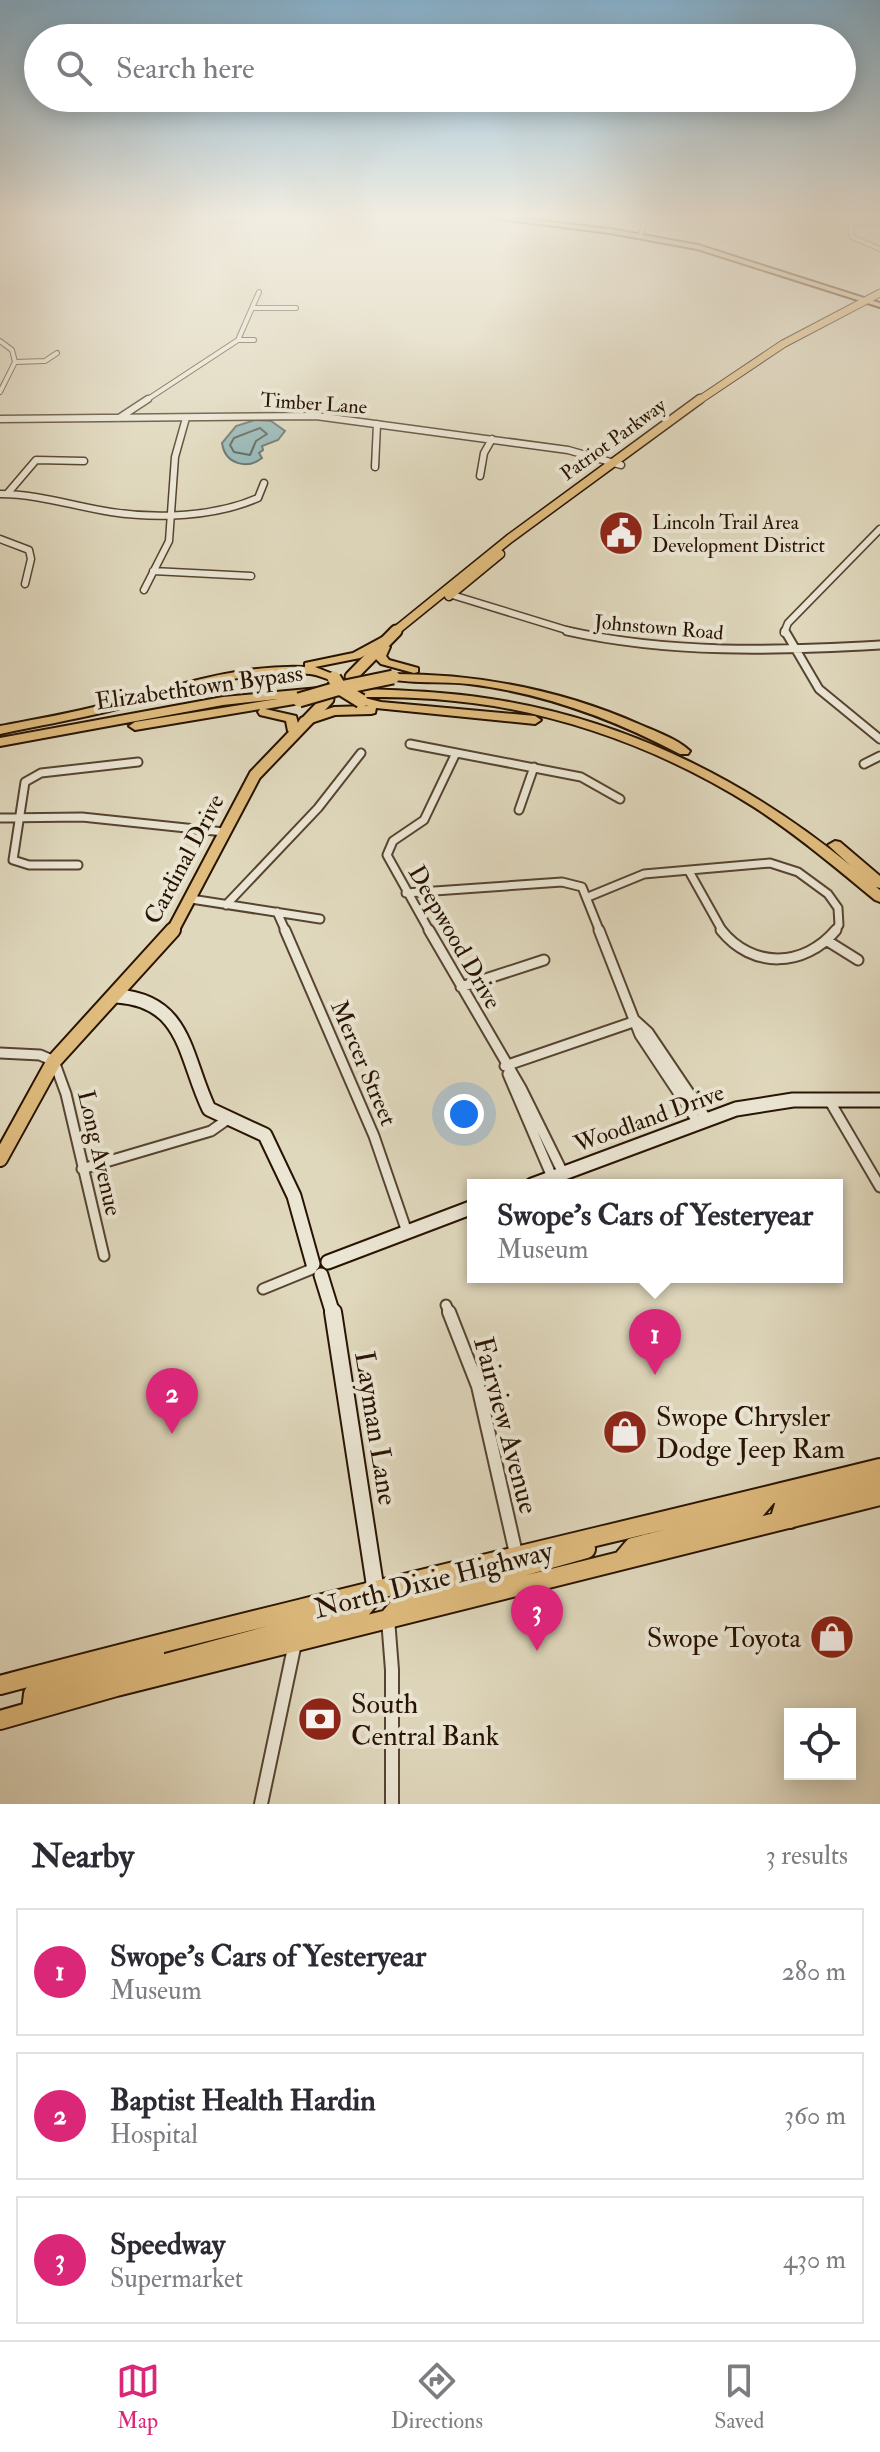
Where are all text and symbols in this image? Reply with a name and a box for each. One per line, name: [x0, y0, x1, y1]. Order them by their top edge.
search box: [24, 24, 856, 112]
icon: search: [52, 46, 96, 90]
text: Search here: [116, 50, 255, 87]
street label: Timber Lane: [260, 387, 368, 420]
street label: Patriot Parkway: [556, 392, 672, 486]
public building icon: Lincoln Trail Area Development District: [597, 509, 645, 557]
place label: Lincoln Trail Area Development District: [652, 510, 826, 559]
street label: Johnstown Road: [592, 609, 725, 646]
street label: Elizabethtown Bypass: [93, 658, 305, 717]
street label: Cardinal Drive: [137, 789, 232, 930]
street label: Deepwood Drive: [401, 860, 508, 1015]
street label: Mercer Street: [323, 996, 404, 1131]
street label: Woodland Drive: [569, 1077, 728, 1160]
street label: Long Avenue: [70, 1087, 129, 1219]
your location: [444, 1094, 484, 1134]
popup: [467, 1179, 843, 1283]
text: Swope's Cars of Yesteryear: [497, 1197, 813, 1234]
text: Museum: [497, 1234, 589, 1266]
pin: 1: [629, 1309, 681, 1375]
street label: Fairview Avenue: [465, 1333, 546, 1518]
street label: Layman Lane: [346, 1349, 405, 1508]
pin: 2: [146, 1368, 198, 1434]
place label: Swope Chrysler Dodge Jeep Ram: [656, 1400, 845, 1467]
shop icon: Swope Chrysler Dodge Jeep Ram: [601, 1408, 649, 1456]
street label: North Dixie Highway: [310, 1534, 557, 1627]
pin: 3: [511, 1585, 563, 1651]
shop icon: Swope Toyota: [808, 1613, 856, 1661]
place label: Swope Toyota: [647, 1621, 801, 1656]
place label: South Central Bank: [351, 1687, 500, 1754]
bank icon: South Central Bank: [296, 1695, 344, 1743]
map controls: [784, 1708, 856, 1780]
button: locate: [784, 1708, 856, 1780]
text: Nearby: [32, 1835, 134, 1878]
text: 3 results: [766, 1840, 848, 1872]
text: Swope's Cars of Yesteryear: [110, 1938, 426, 1975]
text: 1: [55, 1956, 65, 1988]
text: 280 m: [782, 1956, 846, 1988]
text: Museum: [110, 1975, 202, 2007]
text: Baptist Health Hardin: [110, 2082, 376, 2119]
text: 2: [53, 2100, 67, 2132]
text: 360 m: [784, 2100, 846, 2132]
text: Hospital: [110, 2119, 198, 2151]
text: Speedway: [110, 2226, 225, 2263]
text: 3: [55, 2244, 65, 2276]
text: 430 m: [783, 2244, 846, 2276]
text: Supermarket: [110, 2263, 243, 2295]
tab: Map: [116, 2359, 160, 2435]
tab: Directions: [391, 2359, 483, 2435]
tab: Saved: [714, 2359, 764, 2435]

